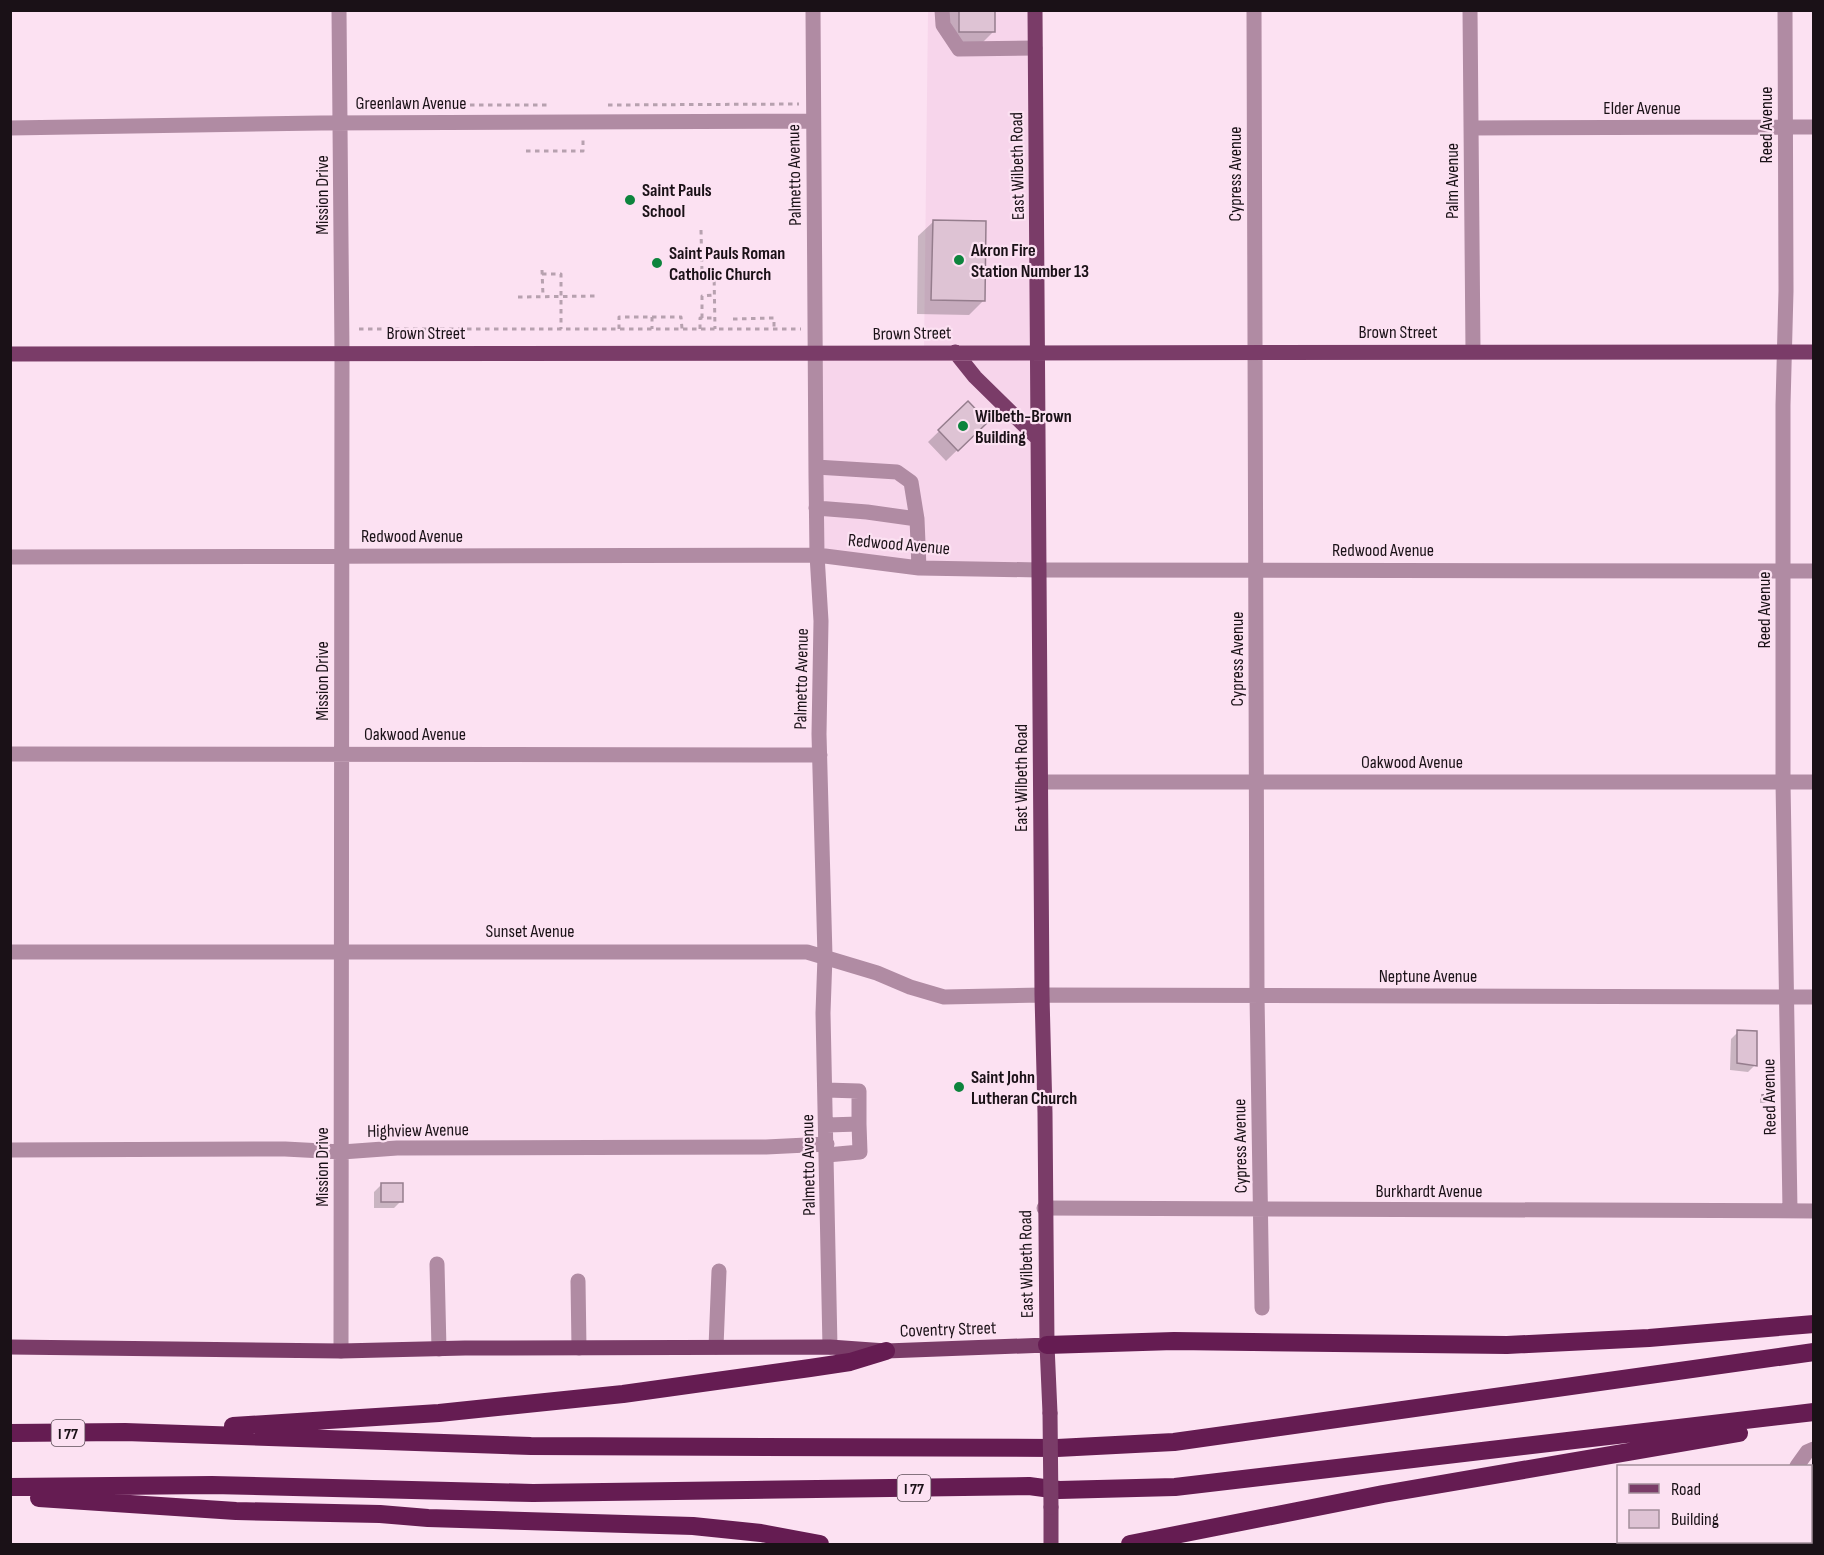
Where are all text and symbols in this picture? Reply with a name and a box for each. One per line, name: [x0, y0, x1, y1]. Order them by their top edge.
street label: Reed Avenue: [1756, 87, 1777, 163]
street label: Greenlawn Avenue: [356, 93, 466, 114]
street label: Elder Avenue: [1603, 98, 1681, 119]
street label: East Wilbeth Road: [1006, 112, 1029, 220]
street label: Palmetto Avenue: [783, 124, 806, 226]
street label: Cypress Avenue: [1225, 127, 1246, 221]
street label: Palm Avenue: [1442, 143, 1463, 219]
street label: Mission Drive: [312, 155, 333, 235]
place label: Saint Pauls School: [642, 180, 712, 222]
marker: Saint Pauls School: [623, 193, 637, 207]
place label: Akron Fire Station Number 13: [970, 240, 1089, 282]
place label: Saint Pauls Roman Catholic Church: [669, 243, 785, 285]
marker: Akron Fire Station Number 13: [952, 253, 966, 267]
marker: Saint Pauls Roman Catholic Church: [650, 256, 664, 270]
street label: Brown Street: [872, 322, 952, 345]
street label: Brown Street: [1359, 322, 1438, 343]
street label: Brown Street: [387, 323, 466, 344]
place label: Wilbeth-Brown Building: [975, 406, 1072, 448]
marker: Wilbeth-Brown Building: [956, 419, 970, 433]
street label: Redwood Avenue: [361, 526, 463, 547]
street label: Redwood Avenue: [847, 530, 951, 559]
street label: Redwood Avenue: [1332, 540, 1434, 561]
street label: Reed Avenue: [1754, 572, 1775, 648]
street label: Cypress Avenue: [1227, 612, 1248, 706]
street label: Palmetto Avenue: [790, 628, 813, 730]
street label: Mission Drive: [312, 641, 333, 721]
street label: Oakwood Avenue: [364, 724, 466, 745]
street label: East Wilbeth Road: [1011, 724, 1032, 832]
street label: Oakwood Avenue: [1361, 752, 1463, 773]
street label: Sunset Avenue: [486, 921, 574, 942]
street label: Neptune Avenue: [1379, 966, 1477, 987]
street label: Reed Avenue: [1758, 1058, 1781, 1136]
place label: Saint John Lutheran Church: [971, 1067, 1077, 1109]
marker: Saint John Lutheran Church: [952, 1080, 966, 1094]
street label: Cypress Avenue: [1229, 1098, 1252, 1194]
street label: Palmetto Avenue: [797, 1114, 820, 1216]
street label: Highview Avenue: [367, 1119, 469, 1142]
street label: Mission Drive: [312, 1127, 333, 1207]
street label: Burkhardt Avenue: [1376, 1181, 1482, 1202]
street label: East Wilbeth Road: [1015, 1210, 1038, 1318]
street label: Coventry Street: [899, 1317, 997, 1342]
road number: I 77: [52, 1420, 84, 1446]
legend: [1617, 1465, 1812, 1543]
road number: I 77: [898, 1475, 930, 1501]
text: Road: [1671, 1479, 1701, 1500]
text: Building: [1671, 1509, 1719, 1530]

